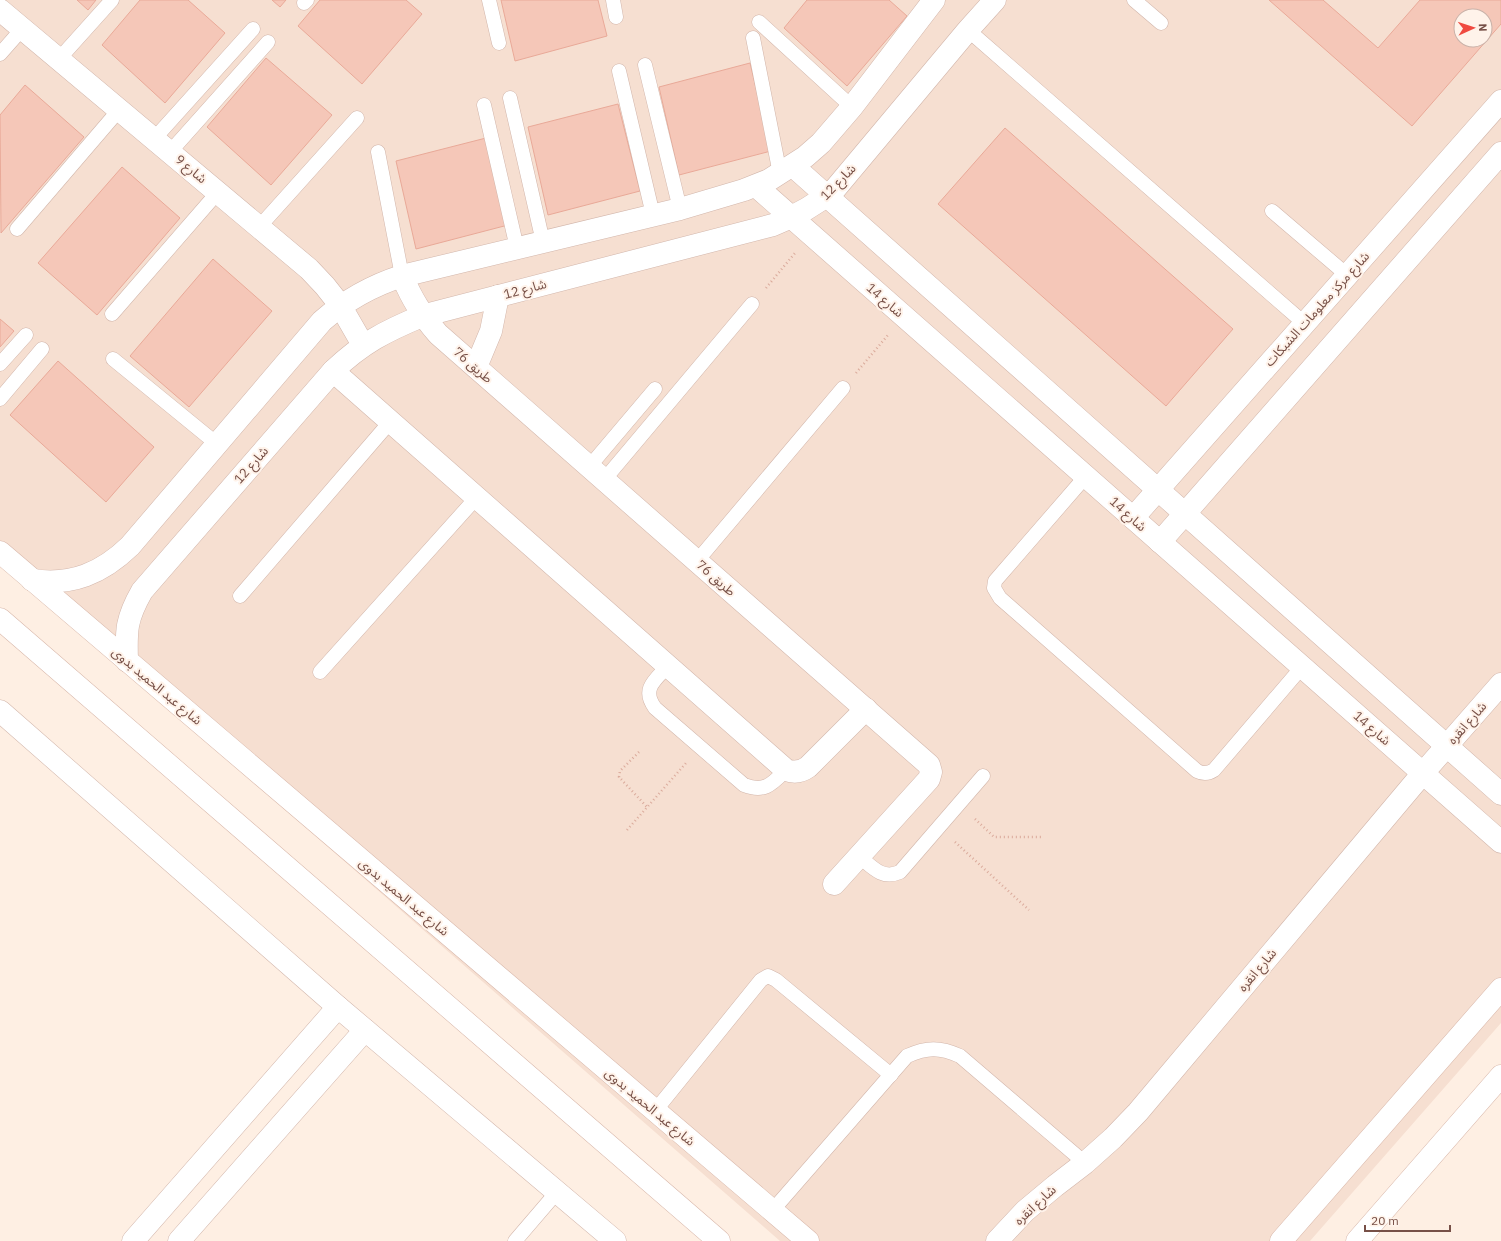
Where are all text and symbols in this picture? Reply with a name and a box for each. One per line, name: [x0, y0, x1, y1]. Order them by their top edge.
north arrow: [1453, 8, 1493, 48]
text: N: [1476, 23, 1490, 32]
street label: شارع 9: [170, 151, 210, 189]
street label: شارع 12: [817, 160, 861, 205]
street label: شارع مركز معلومات الشبكات: [1261, 248, 1375, 371]
street label: شارع 12: [502, 275, 549, 305]
street label: شارع 14: [862, 279, 907, 322]
street label: طريق 76: [450, 343, 496, 387]
street label: شارع 12: [230, 443, 273, 488]
street label: شارع 14: [1105, 493, 1150, 537]
street label: طريق 76: [693, 556, 739, 600]
street label: شارع عبد الحميد بدوى: [107, 643, 206, 730]
street label: شارع انقره: [1444, 698, 1492, 749]
street label: شارع 14: [1349, 707, 1394, 750]
street label: شارع عبد الحميد بدوى: [354, 854, 453, 941]
street label: شارع انقره: [1234, 945, 1282, 996]
street label: شارع عبد الحميد بدوى: [600, 1064, 699, 1151]
street label: شارع انقره: [1010, 1181, 1061, 1230]
scale bar: [1365, 1207, 1450, 1233]
text: 20 m: [1371, 1213, 1399, 1228]

